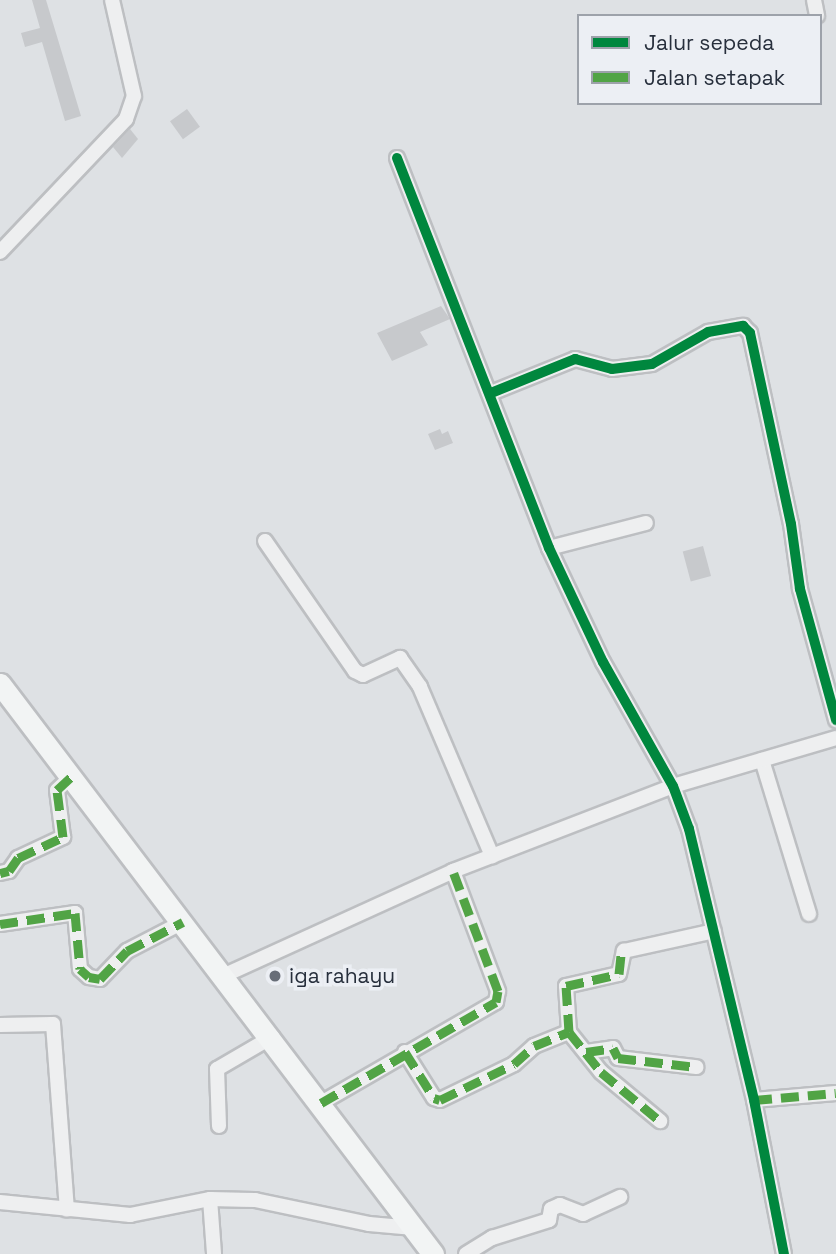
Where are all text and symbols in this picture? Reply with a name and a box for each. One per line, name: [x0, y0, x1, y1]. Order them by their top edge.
legend: [577, 14, 822, 105]
text: Jalur sepeda: [644, 29, 774, 56]
text: Jalan setapak: [644, 64, 785, 91]
place label: iga rahayu: [289, 963, 395, 989]
marker: iga rahayu: [267, 968, 283, 984]

